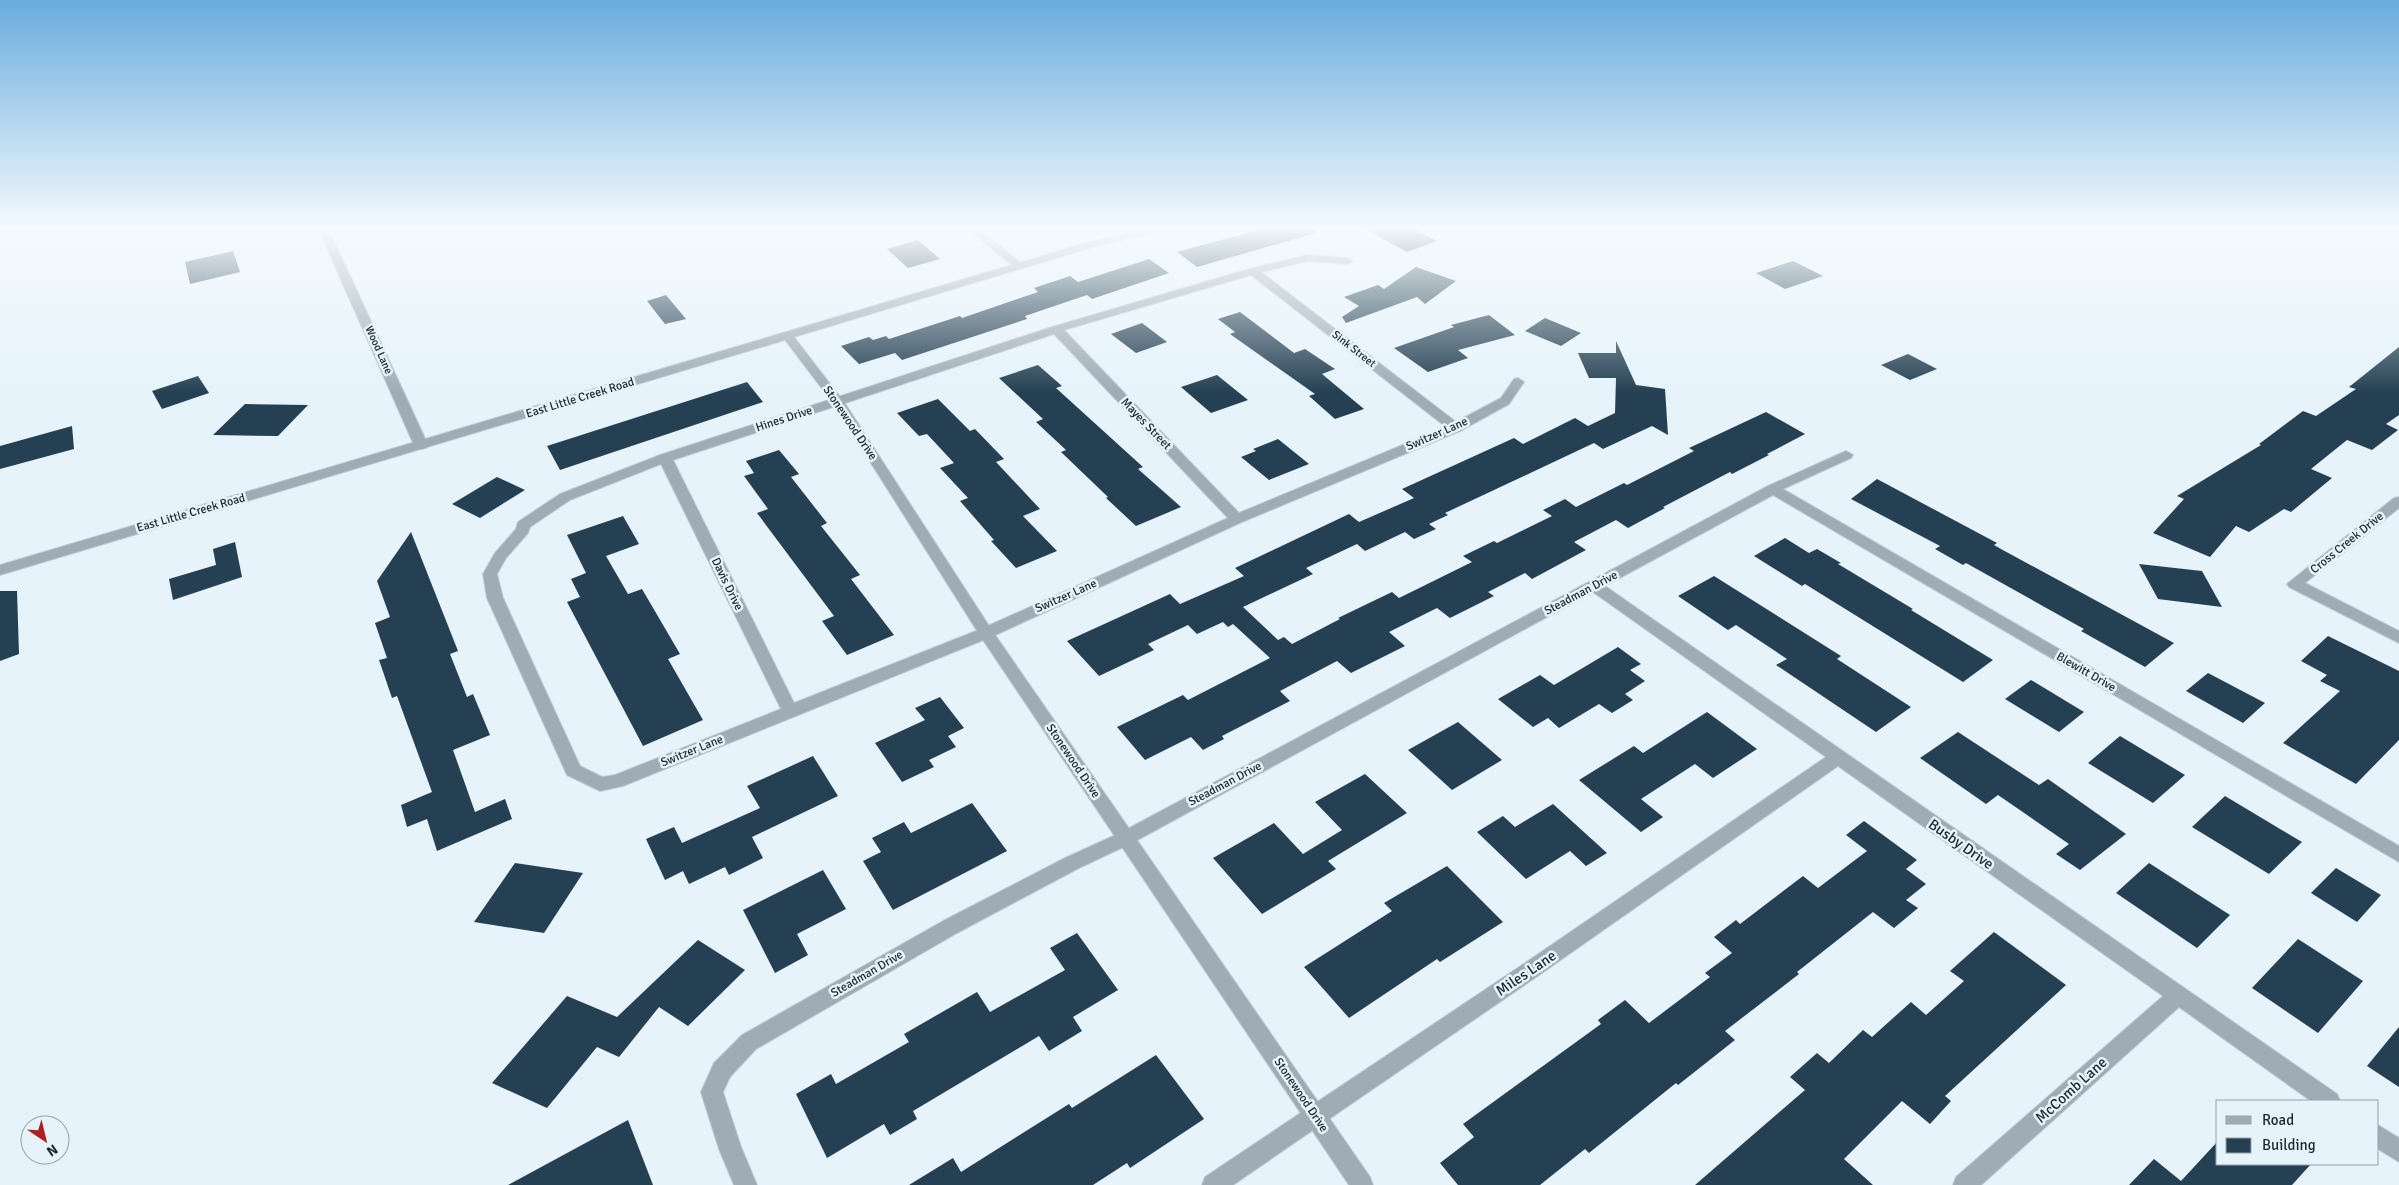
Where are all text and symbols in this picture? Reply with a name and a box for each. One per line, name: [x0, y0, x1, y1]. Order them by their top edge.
street label: Wood Lane: [363, 324, 395, 376]
street label: Sink Street: [1330, 328, 1378, 370]
street label: East Little Creek Road: [524, 374, 636, 422]
street label: Stonewood Drive: [820, 383, 880, 463]
street label: Mayes Street: [1118, 395, 1174, 453]
street label: Hines Drive: [754, 403, 814, 435]
street label: Switzer Lane: [1404, 414, 1470, 454]
street label: East Little Creek Road: [135, 490, 247, 536]
street label: Cross Creek Drive: [2307, 509, 2387, 577]
street label: Davis Drive: [708, 555, 746, 613]
street label: Steadman Drive: [1542, 567, 1620, 619]
street label: Switzer Lane: [1033, 576, 1099, 616]
street label: Blewitt Drive: [2053, 649, 2119, 695]
street label: Stonewood Drive: [1043, 721, 1103, 801]
street label: Switzer Lane: [659, 732, 725, 770]
street label: Steadman Drive: [1186, 758, 1264, 810]
street label: Busby Drive: [1925, 815, 1997, 873]
street label: Miles Lane: [1492, 946, 1560, 1000]
street label: Steadman Drive: [828, 947, 906, 1001]
street label: McComb Lane: [2032, 1053, 2110, 1127]
street label: Stonewood Drive: [1271, 1055, 1331, 1135]
legend: [2216, 1100, 2379, 1165]
text: Road: [2262, 1111, 2294, 1129]
north arrow: [20, 1115, 70, 1165]
text: Building: [2262, 1136, 2316, 1154]
text: N: [43, 1140, 61, 1160]

